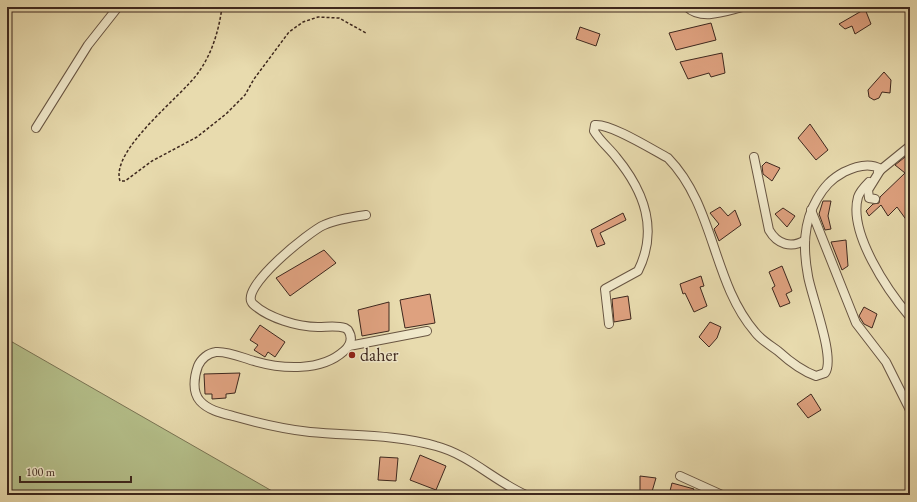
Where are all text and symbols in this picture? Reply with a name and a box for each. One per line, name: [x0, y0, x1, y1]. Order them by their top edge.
place label: daher: [360, 343, 399, 366]
marker: daher: [347, 350, 357, 360]
scale bar: [20, 458, 131, 484]
text: 100 m: [26, 464, 56, 480]

